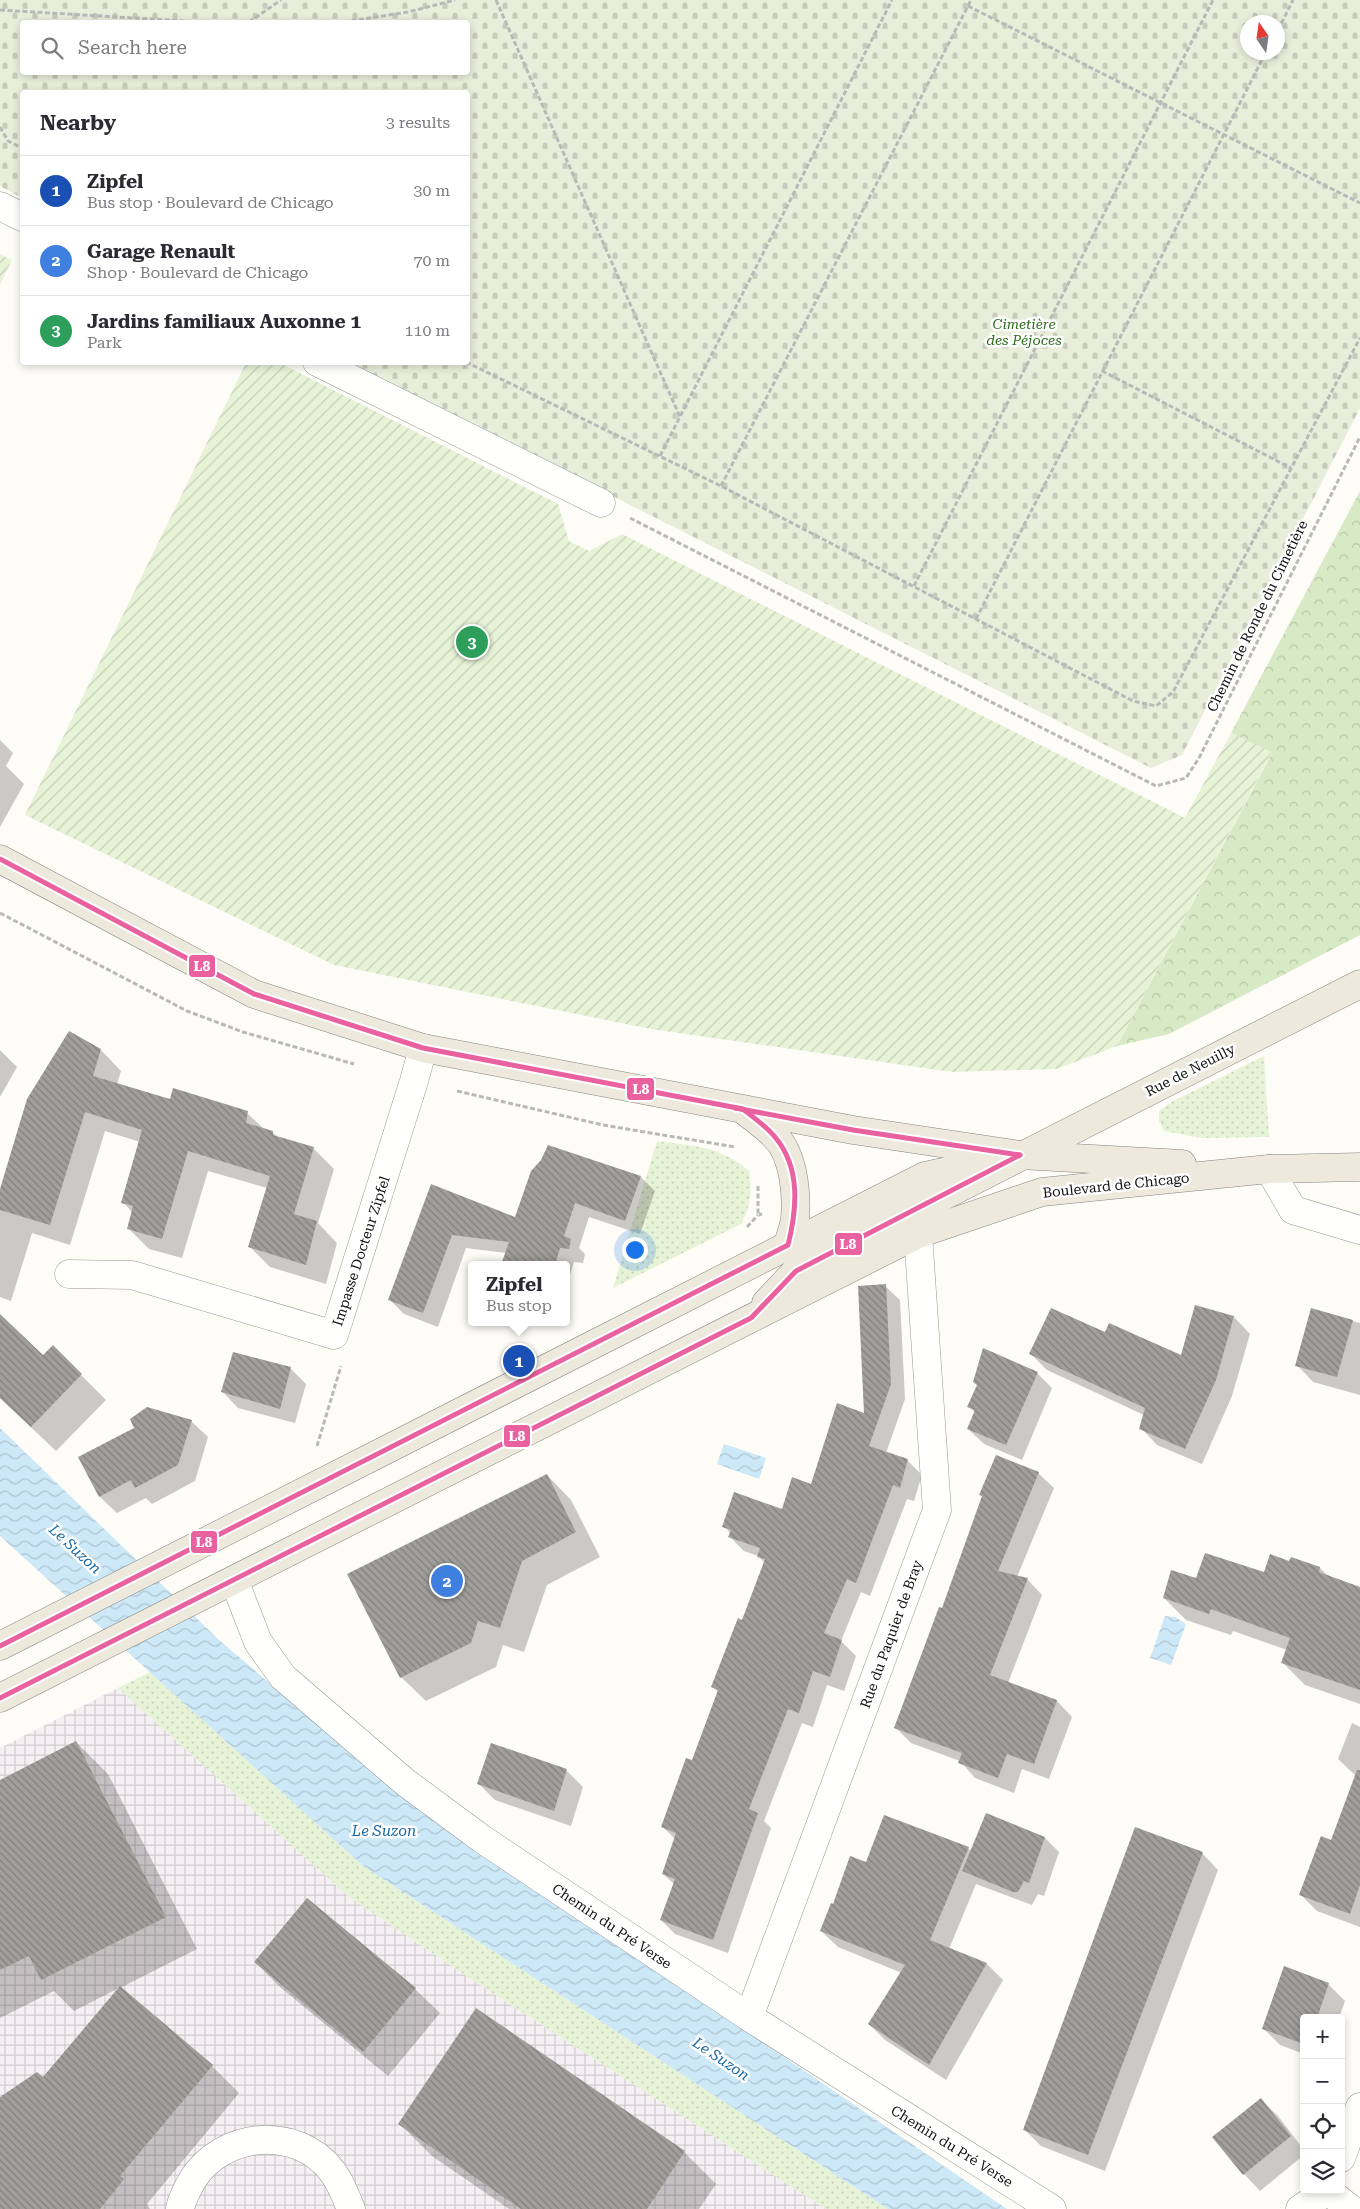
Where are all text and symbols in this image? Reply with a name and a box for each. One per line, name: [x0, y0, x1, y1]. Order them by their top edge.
north arrow: [1240, 15, 1285, 60]
search box: [20, 20, 470, 75]
icon: search: [38, 34, 66, 62]
text: Search here: [78, 36, 187, 59]
text: Nearby: [40, 111, 116, 135]
text: 3 results: [386, 113, 450, 132]
text: Zipfel: [87, 170, 143, 193]
text: 1: [52, 181, 60, 200]
text: 30 m: [413, 181, 450, 200]
text: Bus stop · Boulevard de Chicago: [87, 193, 334, 212]
text: Garage Renault: [87, 240, 235, 263]
text: 2: [52, 251, 60, 270]
text: 70 m: [413, 251, 450, 270]
text: Shop · Boulevard de Chicago: [87, 263, 308, 282]
text: Jardins familiaux Auxonne 1: [87, 310, 361, 333]
park label: Cimetière des Péjoces: [986, 316, 1062, 348]
text: 3: [52, 321, 60, 340]
text: 110 m: [404, 321, 450, 340]
text: Park: [87, 333, 122, 352]
street label: Chemin de Ronde du Cimetière: [1204, 517, 1311, 714]
pin: 3: [456, 623, 488, 661]
line badge: L8: [188, 954, 216, 978]
text: L8: [194, 958, 211, 974]
street label: Rue de Neuilly: [1142, 1040, 1238, 1099]
line badge: L8: [626, 1077, 655, 1101]
text: L8: [633, 1081, 650, 1097]
street label: Boulevard de Chicago: [1042, 1169, 1190, 1201]
street label: Impasse Docteur Zipfel: [329, 1173, 393, 1328]
line badge: L8: [834, 1232, 863, 1256]
text: L8: [840, 1236, 857, 1252]
your location: [622, 1237, 648, 1263]
popup: [468, 1261, 570, 1326]
text: Zipfel: [486, 1273, 542, 1296]
text: Bus stop: [486, 1296, 552, 1315]
pin: 1: [503, 1342, 535, 1380]
line badge: L8: [503, 1424, 531, 1448]
text: L8: [509, 1428, 526, 1444]
water label: Le Suzon: [45, 1520, 105, 1578]
line badge: L8: [190, 1530, 218, 1554]
text: L8: [196, 1534, 213, 1550]
street label: Rue du Paquier de Bray: [857, 1557, 926, 1710]
pin: 2: [431, 1562, 463, 1600]
water label: Le Suzon: [351, 1822, 416, 1840]
street label: Chemin du Pré Verse: [549, 1880, 675, 1972]
map controls: [1300, 2014, 1345, 2194]
button: +: [1300, 2014, 1345, 2059]
water label: Le Suzon: [688, 2033, 753, 2084]
button: −: [1300, 2059, 1345, 2104]
street label: Chemin du Pré Verse: [888, 2102, 1016, 2190]
button: locate: [1300, 2104, 1345, 2149]
button: layers: [1300, 2149, 1345, 2194]

